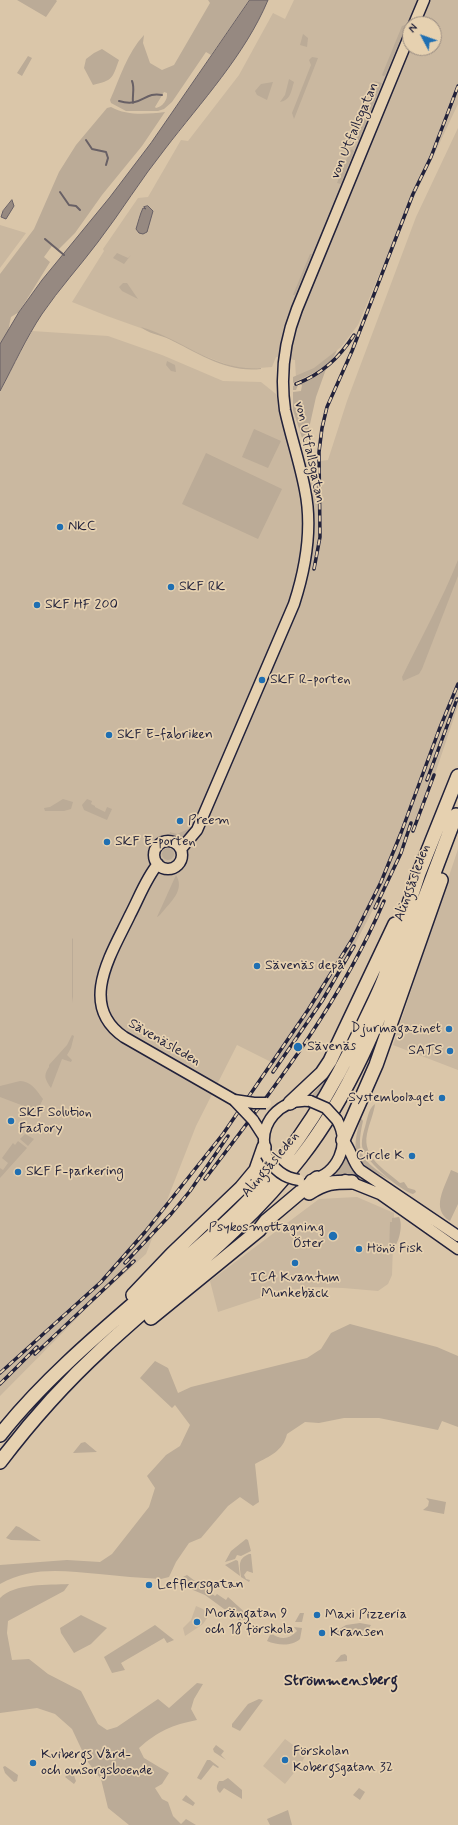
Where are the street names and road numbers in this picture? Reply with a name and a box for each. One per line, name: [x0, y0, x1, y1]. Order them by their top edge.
street label: von Utfallsgatan: [327, 80, 383, 182]
street label: von Utfallsgatan: [290, 400, 328, 504]
street label: Alingsåsleden: [391, 842, 435, 924]
street label: Sävenäsleden: [125, 1016, 203, 1070]
street label: Alingsåsleden: [239, 1129, 303, 1201]

